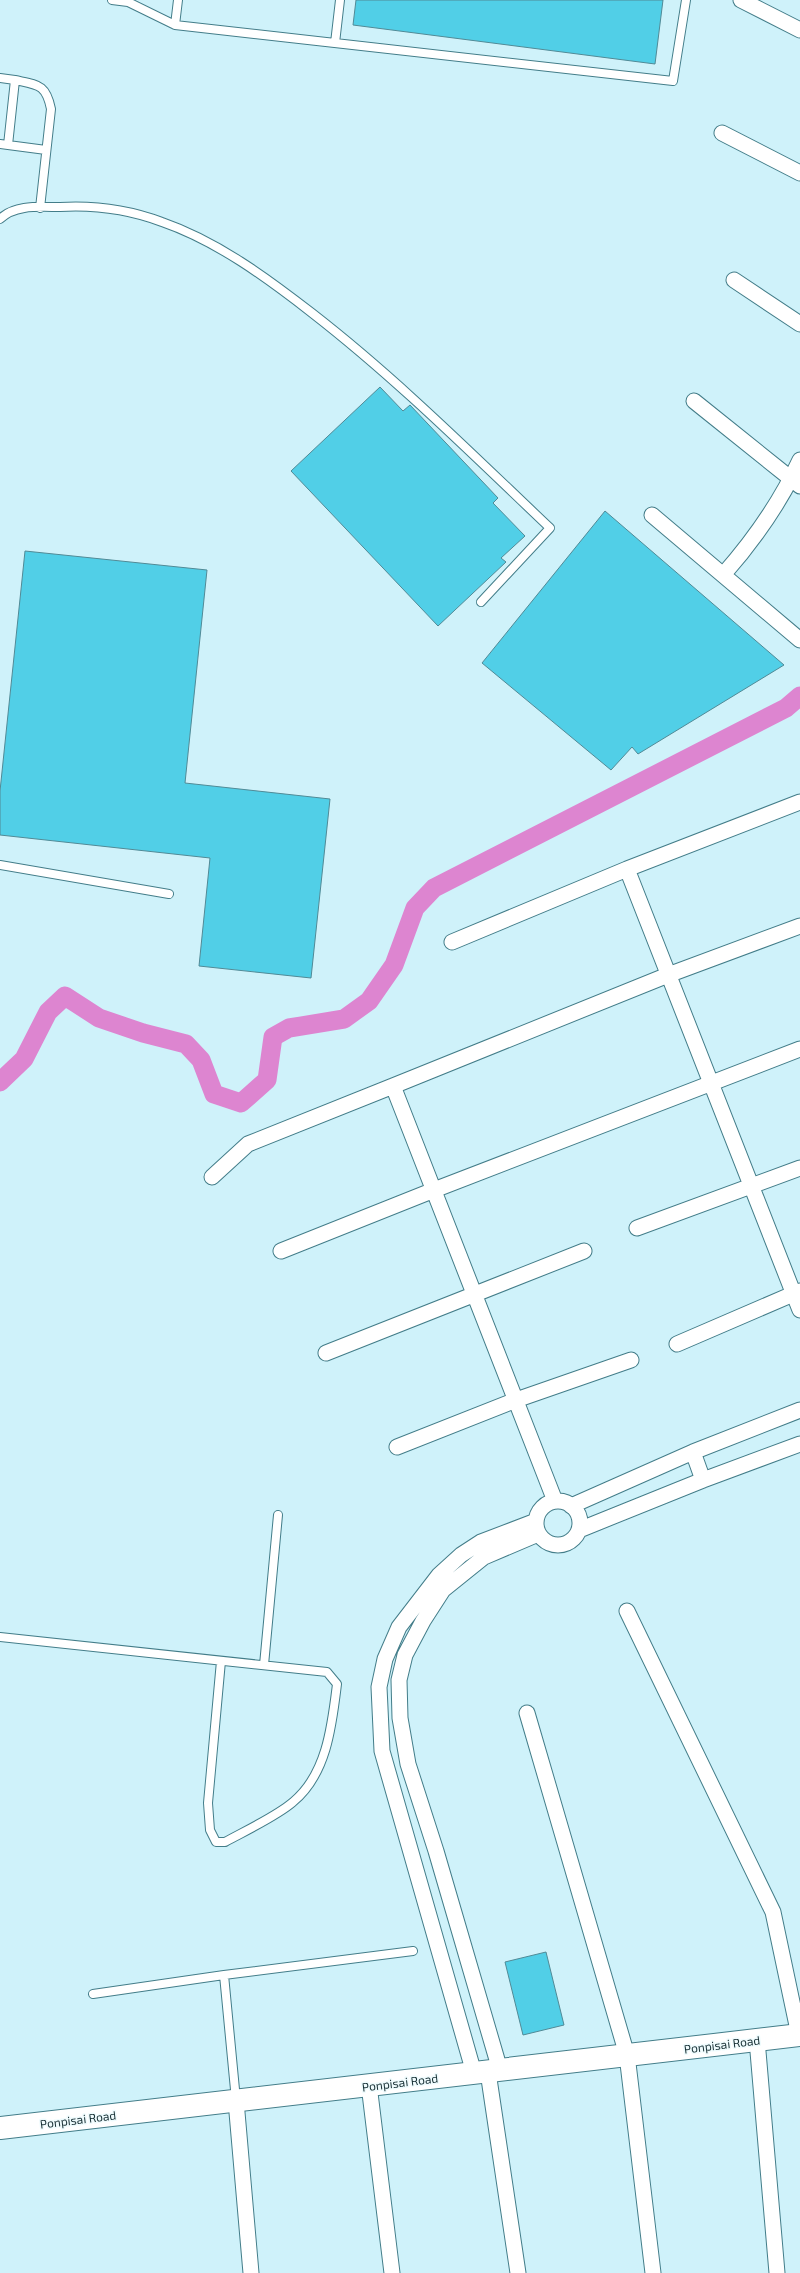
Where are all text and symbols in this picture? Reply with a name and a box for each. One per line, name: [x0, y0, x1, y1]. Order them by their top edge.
street label: Ponpisai Road: [683, 2032, 761, 2056]
street label: Ponpisai Road: [361, 2070, 439, 2094]
street label: Ponpisai Road: [39, 2107, 117, 2131]

